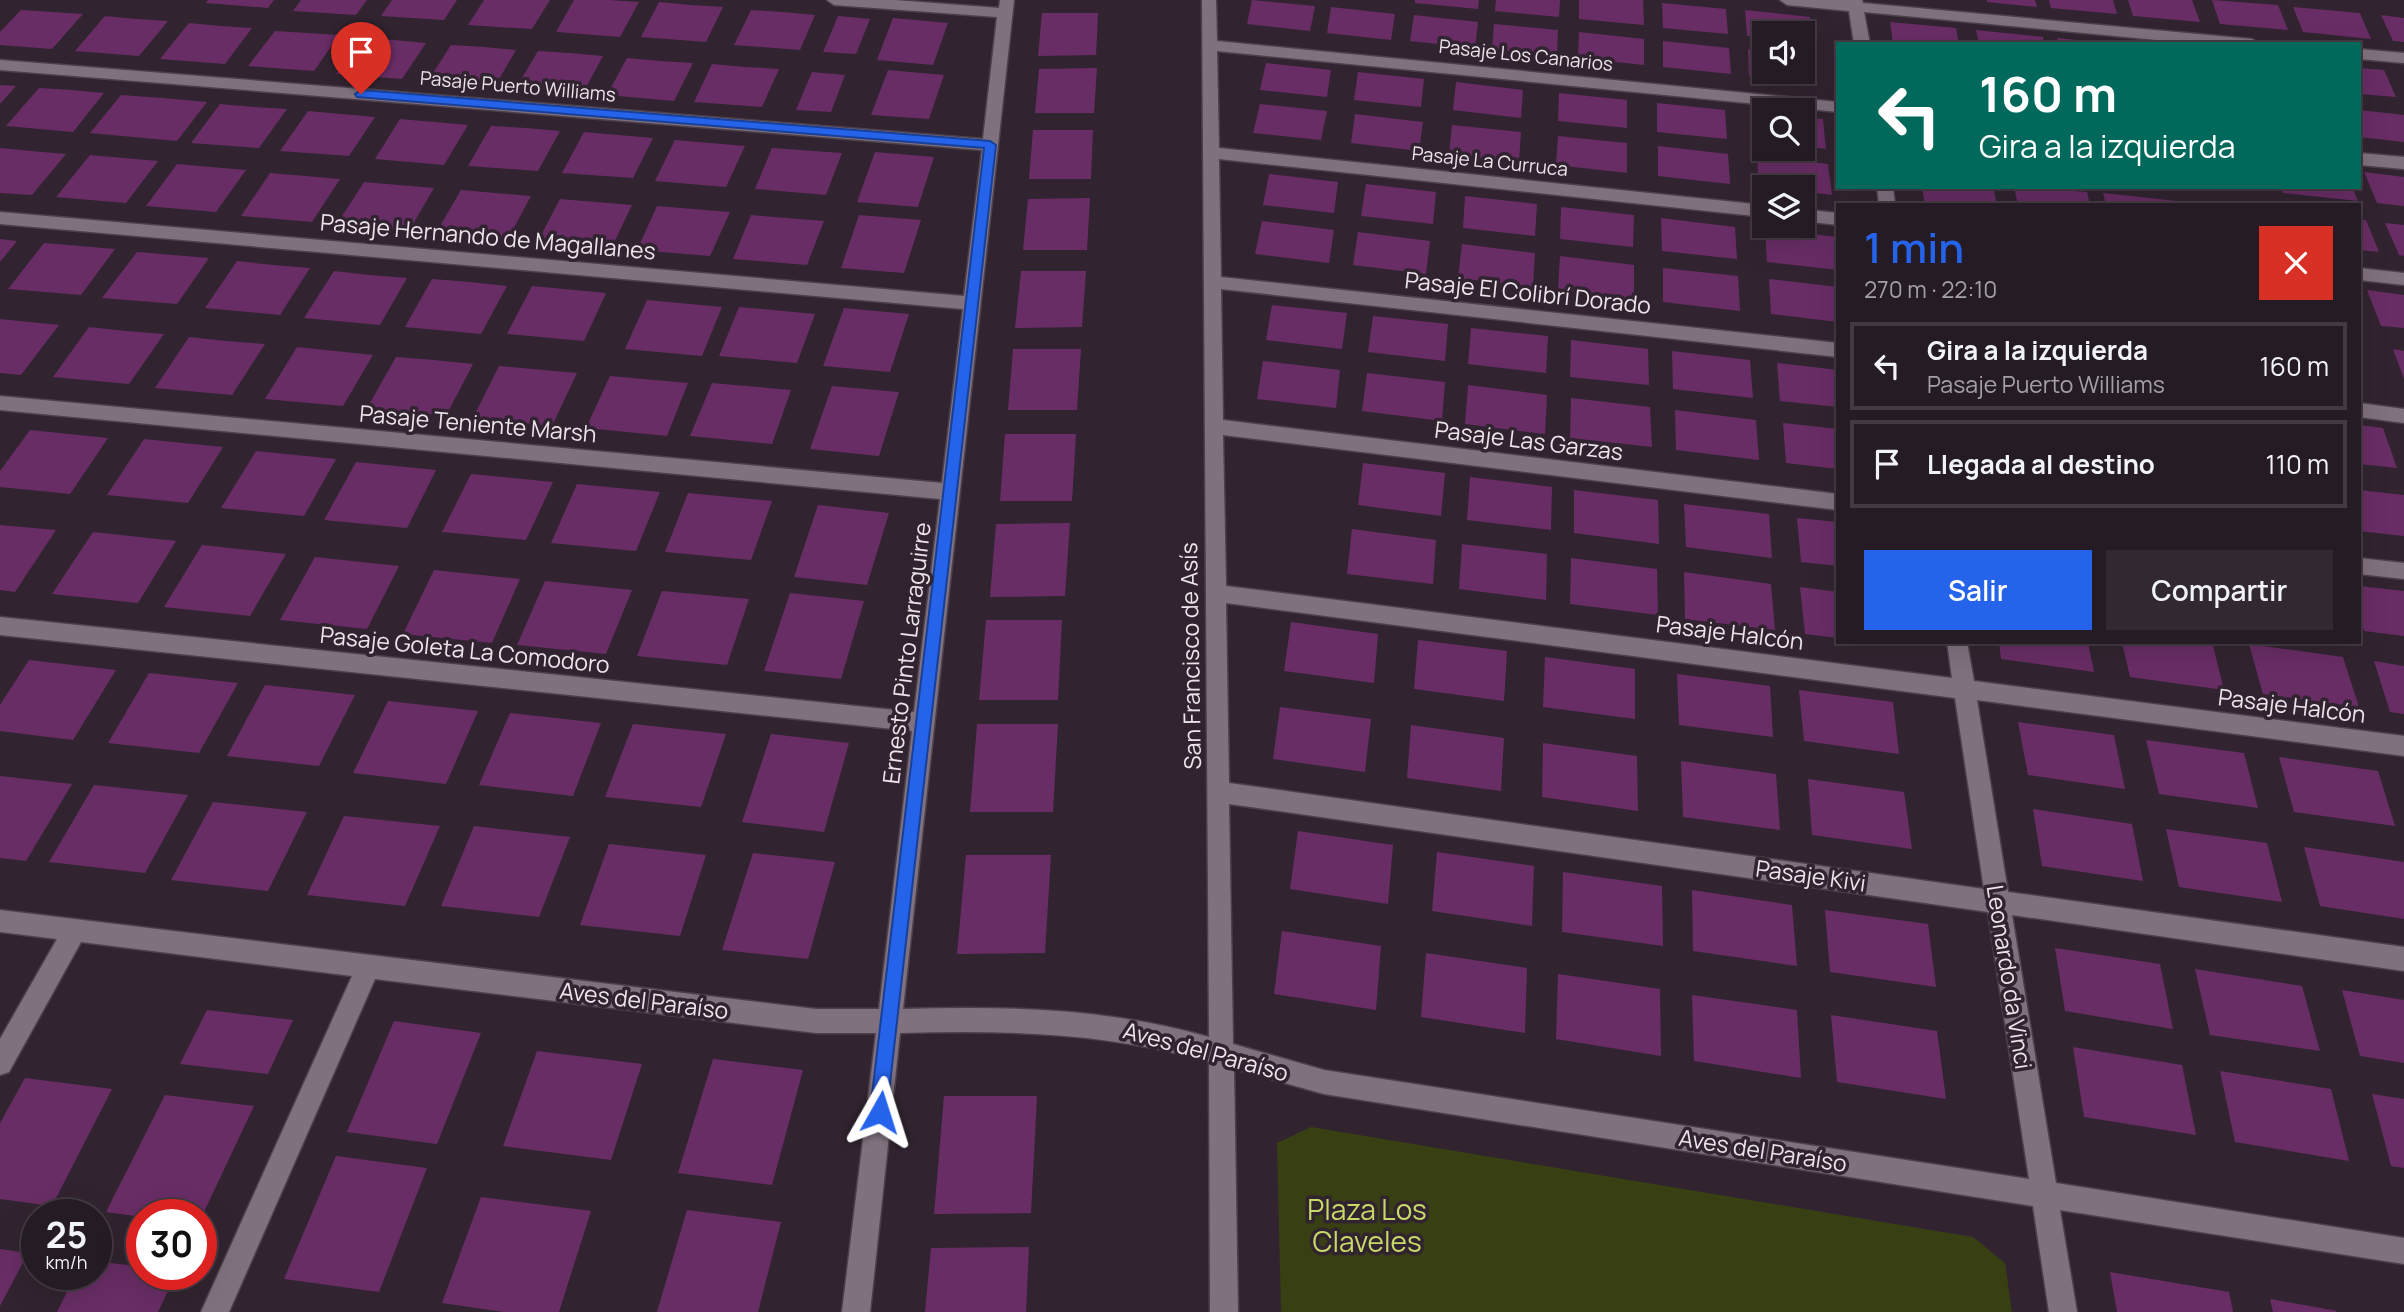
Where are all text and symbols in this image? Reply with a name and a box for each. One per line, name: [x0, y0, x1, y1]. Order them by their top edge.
map controls: [1752, 21, 1815, 238]
button: sound: [1752, 21, 1815, 84]
pin: [331, 22, 391, 94]
icon: arrive: [342, 33, 380, 71]
street label: Pasaje Los Canarios: [1438, 33, 1614, 77]
text: 160 m: [1979, 60, 2117, 127]
street label: Pasaje Puerto Williams: [419, 64, 617, 108]
icon: left: [1864, 70, 1955, 161]
button: search: [1752, 98, 1815, 161]
text: Gira a la izquierda: [1979, 124, 2235, 168]
street label: Pasaje La Curruca: [1411, 140, 1569, 182]
button: layers: [1752, 175, 1815, 238]
street label: Pasaje Hernando de Magallanes: [319, 205, 657, 267]
text: 1 min: [1864, 218, 1964, 276]
button: close: [2259, 226, 2333, 300]
street label: Pasaje El Colibrí Dorado: [1403, 263, 1653, 321]
text: 270 m · 22:10: [1864, 273, 1997, 305]
text: Gira a la izquierda: [1927, 332, 2148, 368]
icon: left: [1868, 347, 1906, 385]
text: 160 m: [2260, 348, 2329, 384]
text: Pasaje Puerto Williams: [1927, 368, 2165, 400]
street label: Pasaje Teniente Marsh: [358, 397, 598, 449]
street label: Pasaje Las Garzas: [1433, 413, 1625, 467]
icon: arrive: [1868, 445, 1906, 483]
text: Llegada al destino: [1927, 446, 2155, 482]
text: 110 m: [2266, 446, 2329, 482]
street label: Ernesto Pinto Larraguirre: [874, 520, 938, 786]
street label: San Francisco de Asís: [1172, 542, 1208, 770]
button: Salir: [1864, 550, 2092, 630]
button: Compartir: [2106, 550, 2333, 630]
street label: Pasaje Halcón: [1654, 607, 1806, 657]
street label: Pasaje Goleta La Comodoro: [319, 618, 611, 680]
street label: Pasaje Halcón: [2216, 680, 2368, 730]
street label: Pasaje Kivi: [1754, 851, 1868, 899]
street label: Leonardo da Vinci: [1980, 883, 2040, 1071]
street label: Aves del Paraíso: [558, 974, 730, 1026]
street label: Aves del Paraíso: [1120, 1014, 1292, 1088]
position arrow: [843, 1075, 917, 1149]
street label: Aves del Paraíso: [1677, 1121, 1849, 1179]
park label: Plaza Los Claveles: [1307, 1190, 1427, 1260]
speed limit sign: 30: [126, 1199, 217, 1290]
text: 25: [46, 1211, 87, 1259]
text: km/h: [46, 1250, 87, 1274]

